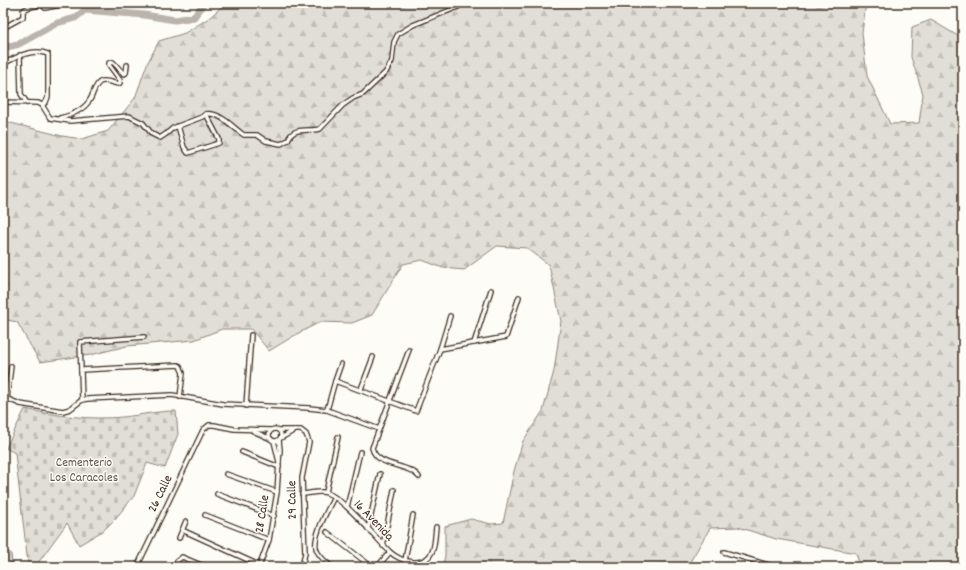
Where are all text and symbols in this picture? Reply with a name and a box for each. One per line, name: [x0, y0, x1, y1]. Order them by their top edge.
park label: Cementerio Los Caracoles: [50, 454, 118, 488]
street label: 26 Calle: [144, 472, 178, 516]
street label: 29 Calle: [283, 480, 303, 520]
street label: 28 Calle: [251, 493, 275, 534]
street label: 16 Avenida: [348, 496, 398, 547]

